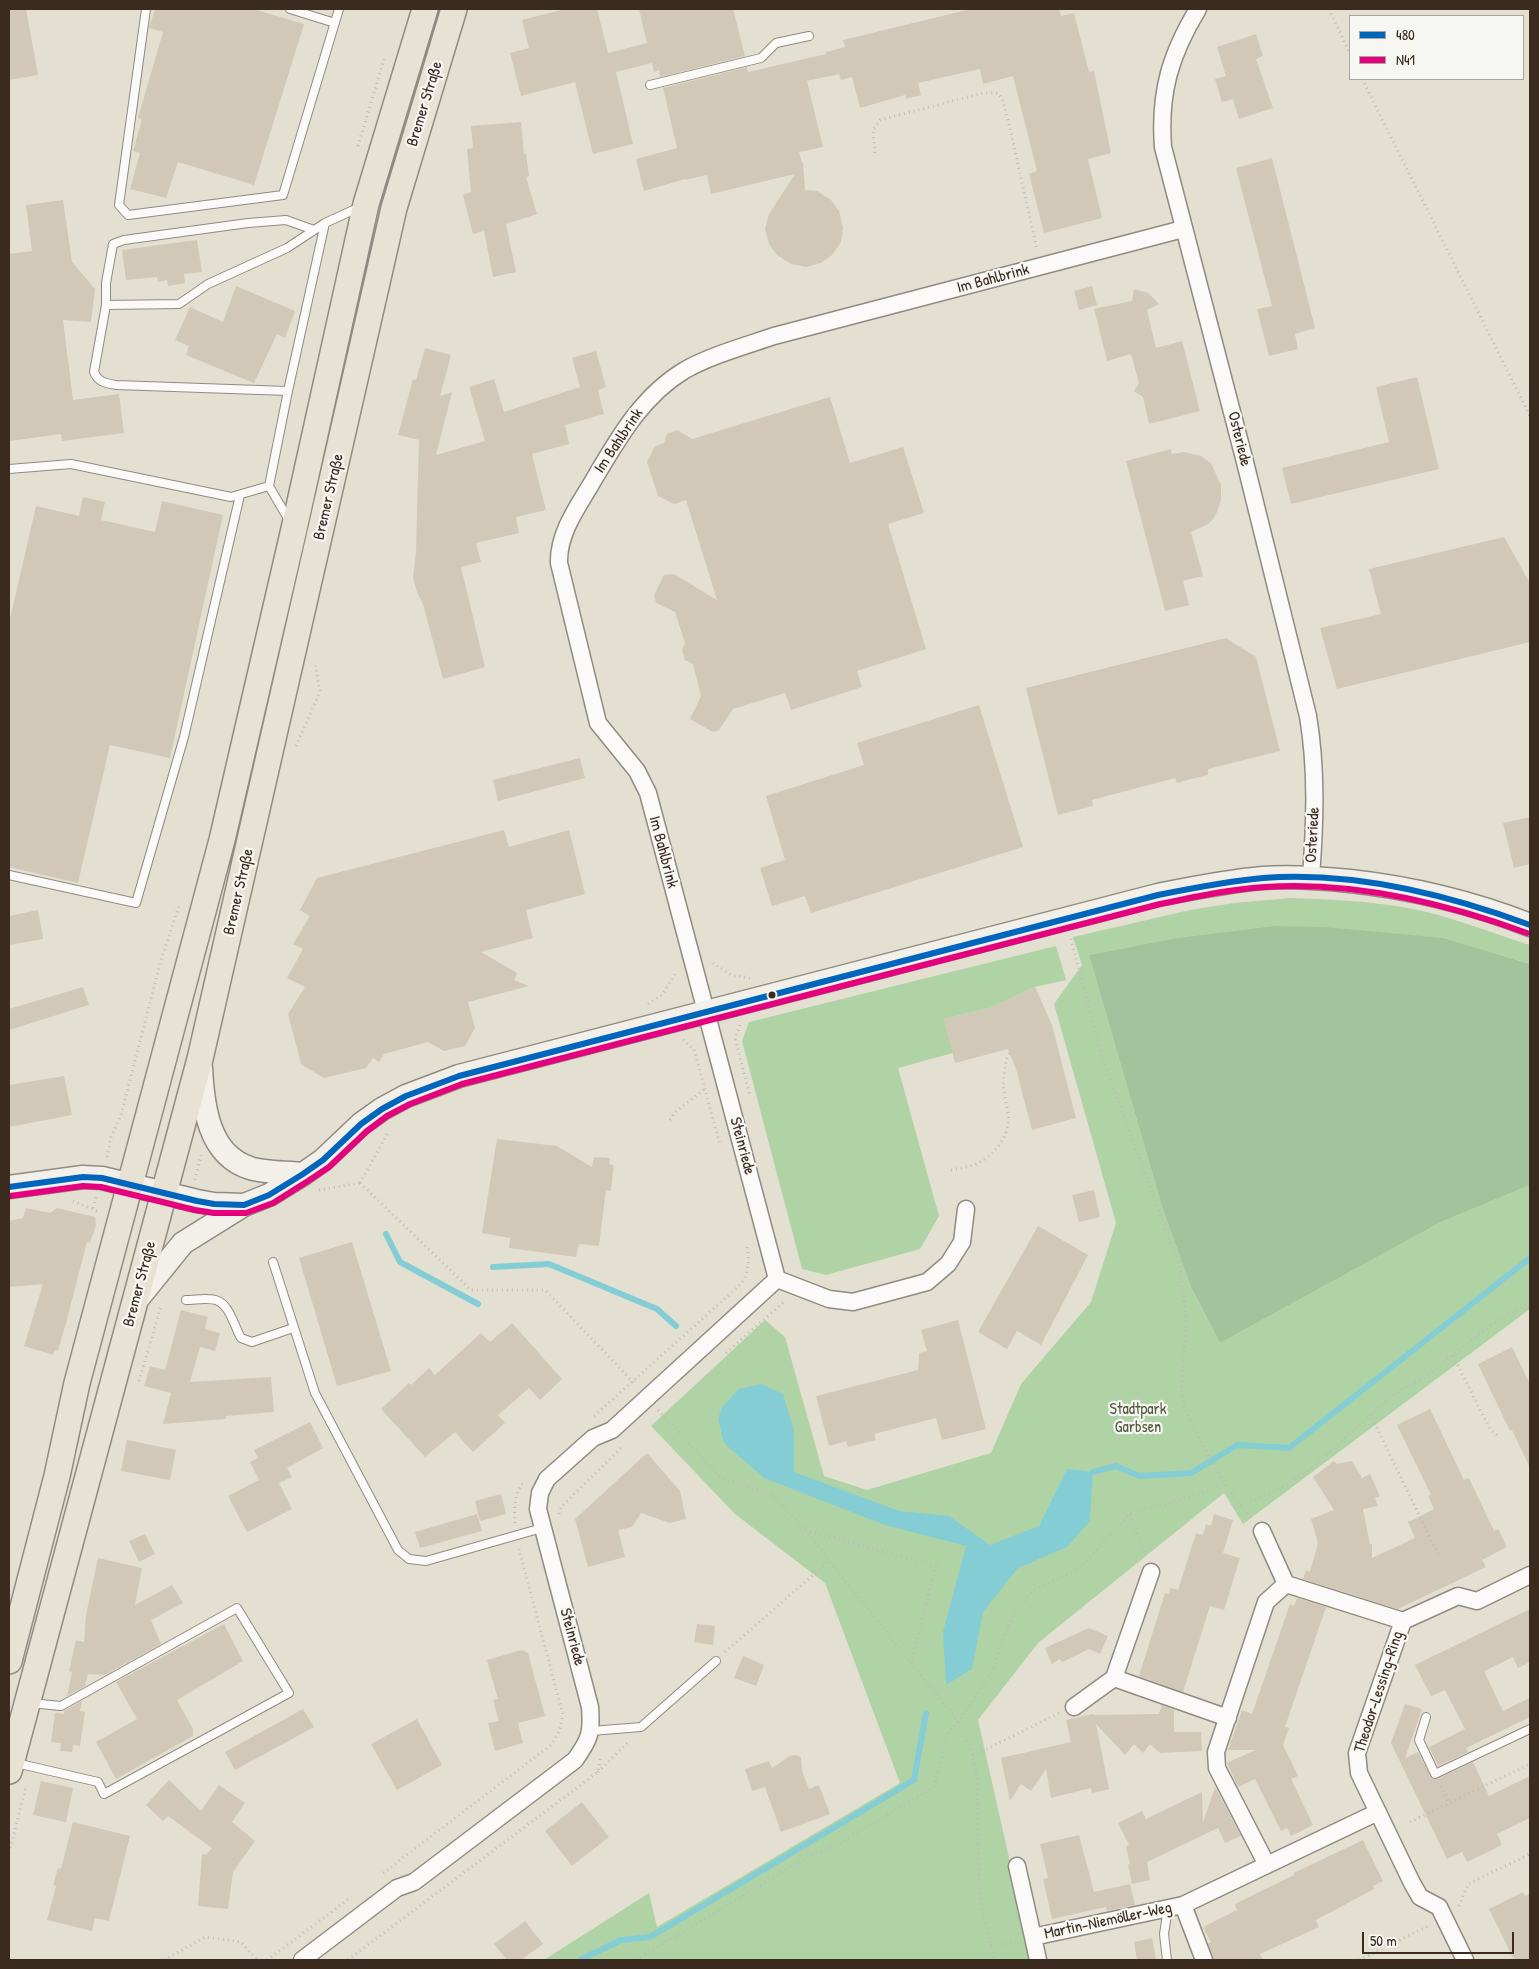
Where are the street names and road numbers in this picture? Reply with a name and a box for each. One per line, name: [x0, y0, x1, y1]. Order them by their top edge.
street label: Bremer Straße: [403, 59, 447, 149]
street label: Im Bahlbrink: [955, 260, 1031, 298]
street label: Im Bahlbrink: [590, 405, 648, 477]
street label: Osteriede: [1223, 410, 1255, 468]
street label: Bremer Straße: [310, 452, 348, 542]
street label: Osteriede: [1302, 807, 1324, 863]
street label: Im Bahlbrink: [644, 814, 682, 890]
street label: Bremer Straße: [220, 847, 258, 937]
street label: Steinriede: [725, 1115, 759, 1177]
street label: Bremer Straße: [119, 1239, 161, 1329]
street label: Steinriede: [555, 1606, 589, 1668]
street label: Theodor-Lessing-Ring: [1350, 1629, 1408, 1755]
street label: Martin-Niemöller-Weg: [1043, 1898, 1173, 1944]

